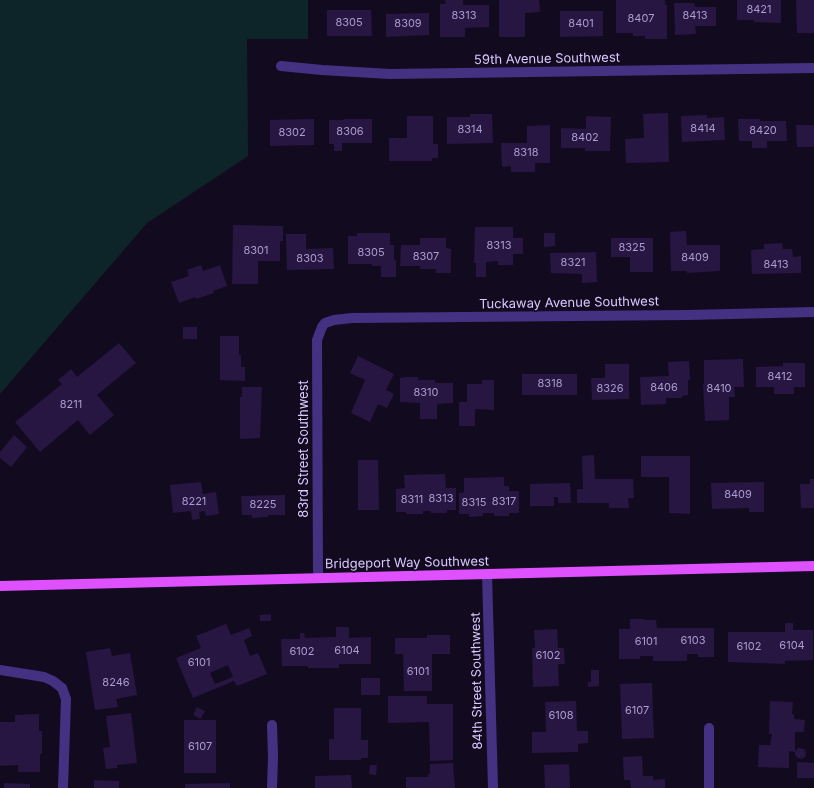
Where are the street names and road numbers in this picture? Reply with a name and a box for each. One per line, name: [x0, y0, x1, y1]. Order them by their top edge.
street label: 59th Avenue Southwest: [474, 50, 620, 68]
street label: Tuckaway Avenue Southwest: [479, 294, 659, 312]
street label: 83rd Street Southwest: [296, 380, 312, 518]
street label: Bridgeport Way Southwest: [325, 554, 489, 572]
street label: 84th Street Southwest: [468, 612, 486, 750]

